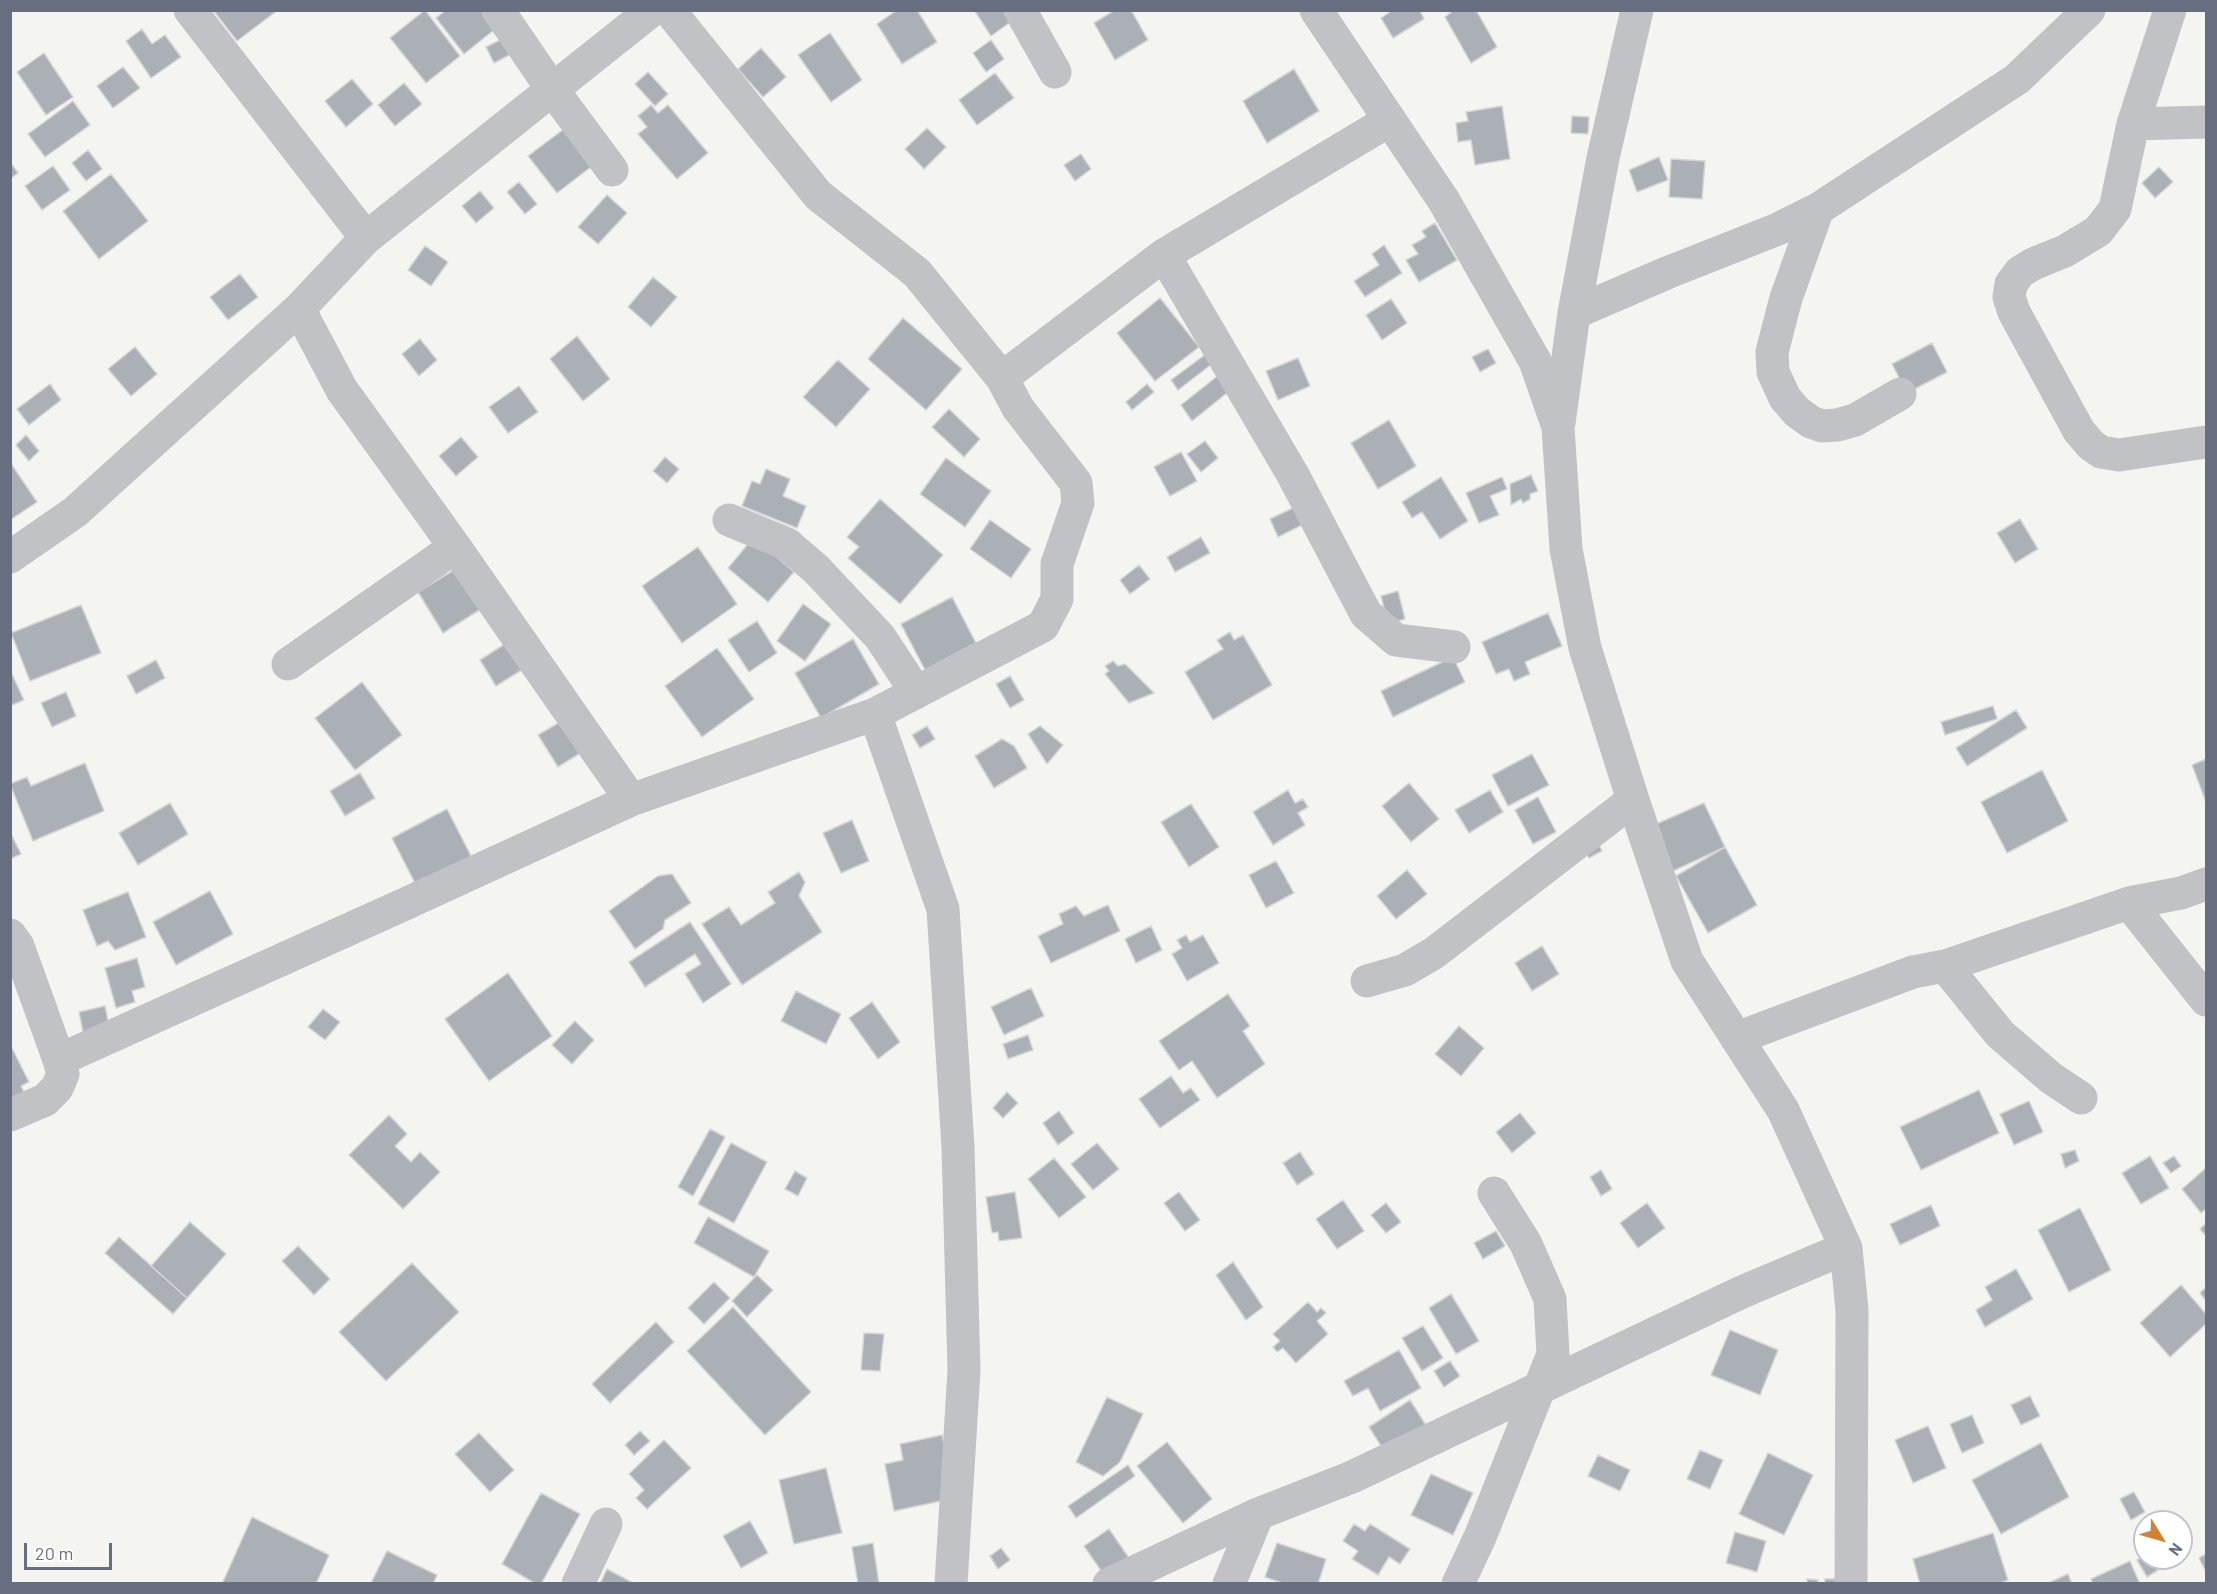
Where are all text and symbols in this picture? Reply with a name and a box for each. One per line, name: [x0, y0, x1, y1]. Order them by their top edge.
north arrow: [2133, 1510, 2193, 1570]
scale bar: [27, 1531, 116, 1569]
text: N: [2165, 1540, 2187, 1560]
text: 20 m: [35, 1542, 73, 1564]

